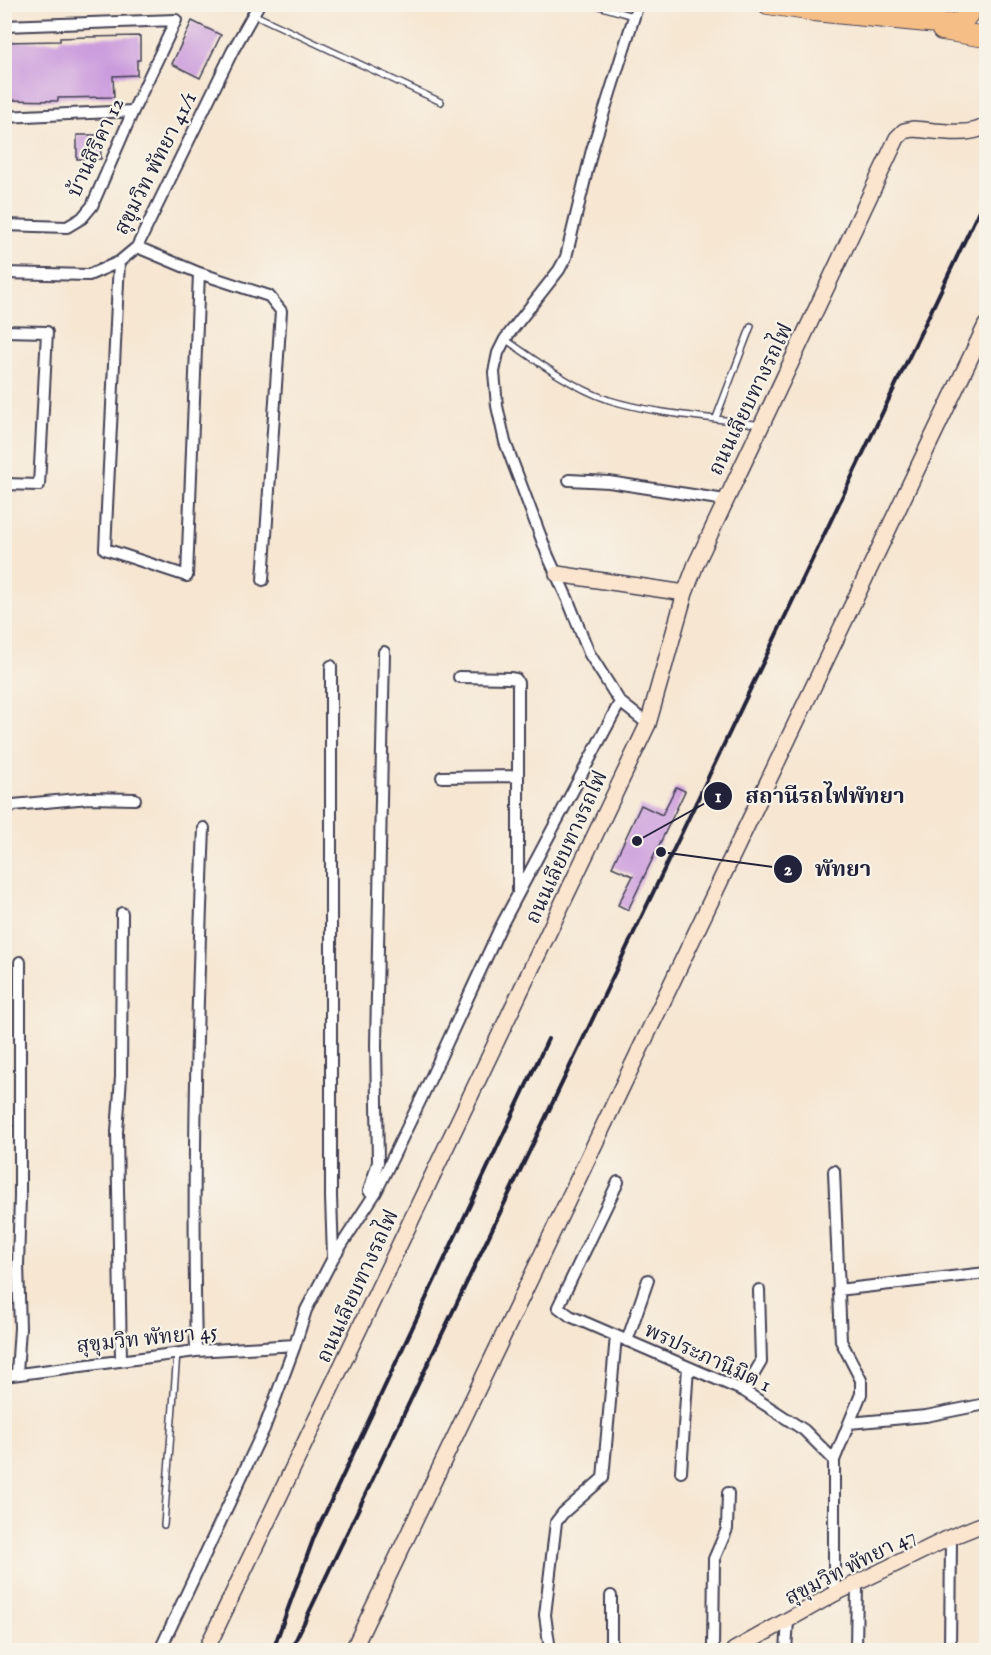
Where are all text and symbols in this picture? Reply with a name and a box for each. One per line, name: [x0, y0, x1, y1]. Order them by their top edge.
street label: สุขุมวิท พัทยา 41/1: [109, 88, 204, 240]
street label: บ้านสิริคา 12: [62, 94, 131, 202]
street label: ถนนเลียบทางรถไฟ: [700, 318, 800, 480]
street label: ถนนเลียบทางรถไฟ: [517, 765, 615, 929]
callout: สถานีรถไฟพัทยา: [703, 776, 916, 816]
text: สถานีรถไฟพัทยา: [745, 781, 905, 811]
text: 1: [715, 786, 722, 809]
callout: พัทยา: [773, 849, 884, 889]
text: พัทยา: [815, 856, 871, 884]
text: 2: [784, 859, 793, 882]
street label: ถนนเลียบทางรถไฟ: [308, 1204, 406, 1368]
street label: พรประภานิมิต 1: [640, 1317, 775, 1399]
street label: สุขุมวิท พัทยา 45: [75, 1319, 219, 1360]
street label: สุขุมวิท พัทยา 47: [781, 1523, 921, 1612]

